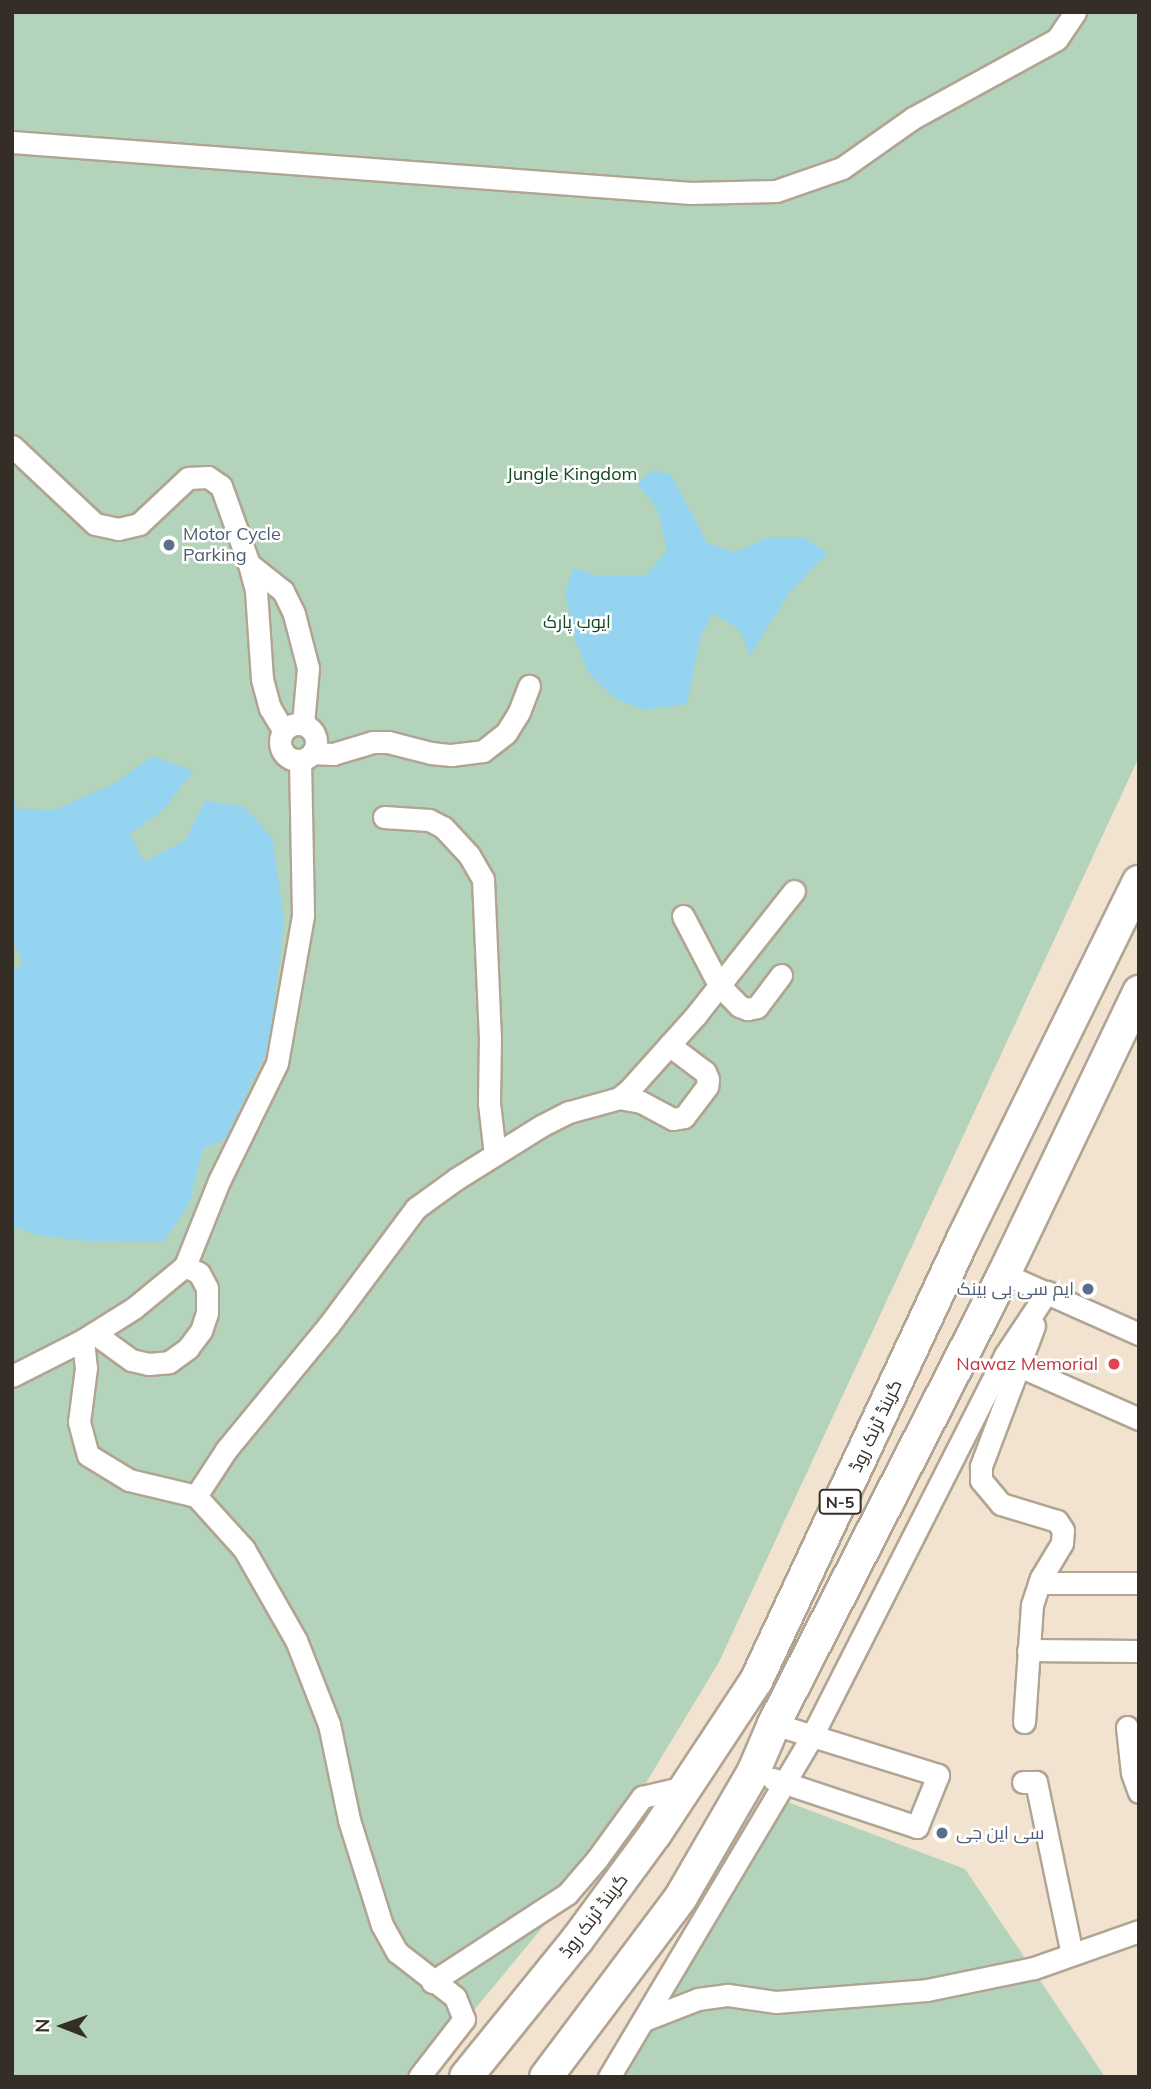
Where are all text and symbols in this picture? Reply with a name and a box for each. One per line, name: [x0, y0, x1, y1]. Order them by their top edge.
park label: Jungle Kingdom: [507, 463, 637, 485]
place label: Motor Cycle Parking: [183, 524, 281, 566]
marker: Motor Cycle Parking: [161, 537, 177, 553]
park label: ایوب پارک: [543, 611, 611, 633]
place label: ایم سی بی بینک: [957, 1278, 1074, 1300]
marker: ایم سی بی بینک: [1080, 1281, 1096, 1297]
place label: Nawaz Memorial: [956, 1353, 1098, 1375]
marker: Nawaz Memorial: [1104, 1354, 1124, 1374]
street label: گرینڈ ٹرنک روڈ: [845, 1376, 907, 1476]
road number: N-5: [817, 1490, 863, 1514]
place label: سی این جی: [956, 1822, 1044, 1844]
marker: سی این جی: [934, 1825, 950, 1841]
street label: گرینڈ ٹرنک روڈ: [555, 1870, 633, 1962]
north arrow: [28, 1991, 98, 2061]
text: N: [30, 2018, 54, 2033]

